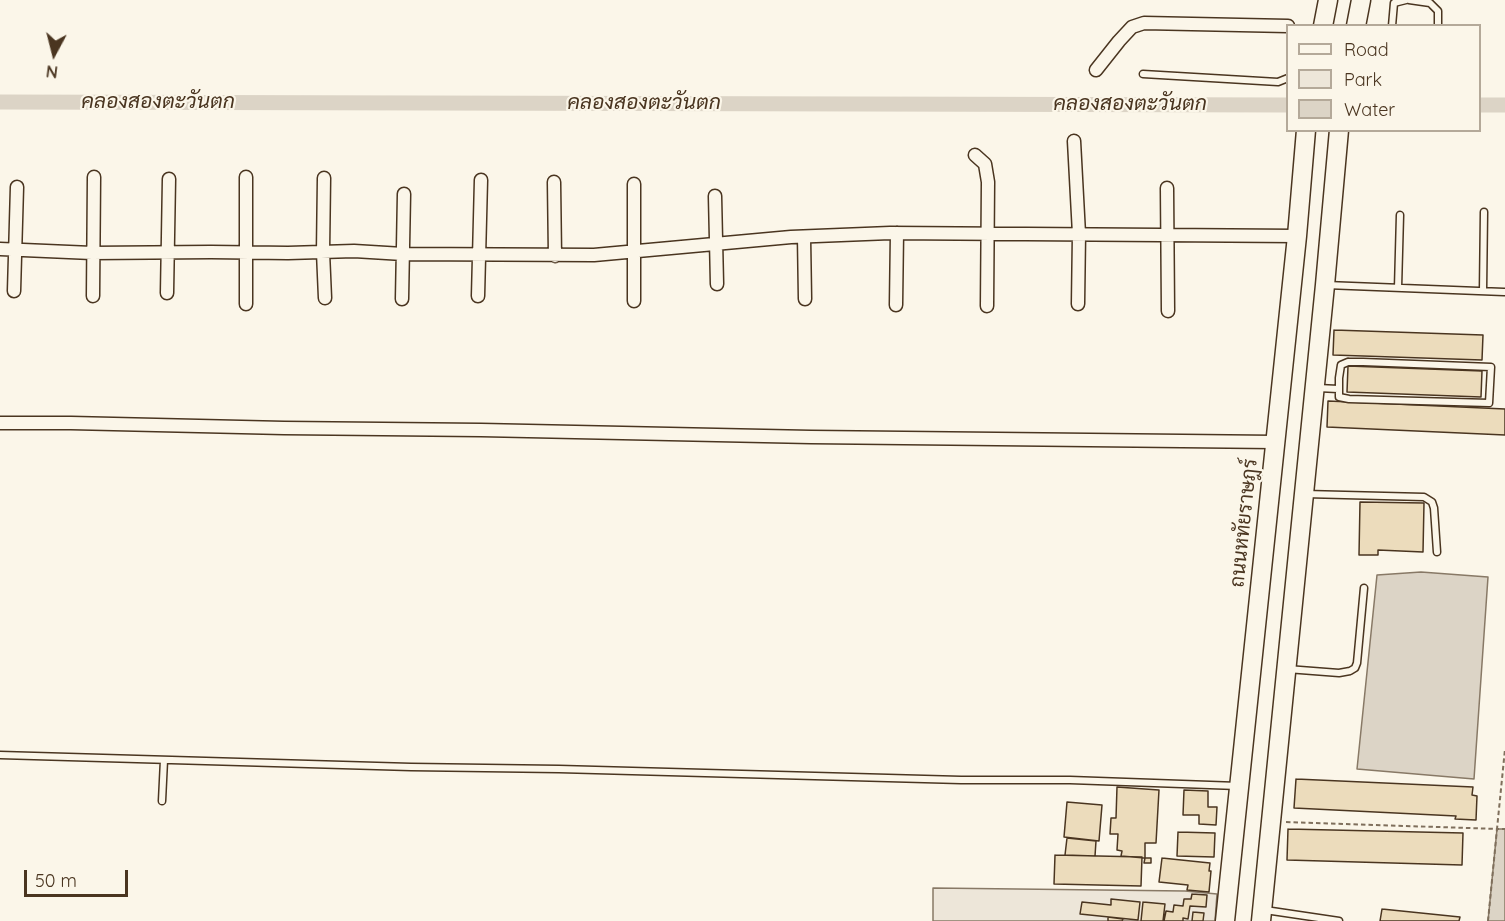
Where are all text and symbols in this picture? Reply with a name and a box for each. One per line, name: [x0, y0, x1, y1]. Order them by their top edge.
north arrow: [24, 24, 84, 84]
legend: [1286, 24, 1481, 132]
text: Road: [1344, 38, 1389, 61]
text: N: [45, 61, 59, 83]
text: Park: [1344, 68, 1382, 91]
water label: คลองสองตะวันตก: [81, 89, 235, 115]
water label: คลองสองตะวันตก: [567, 90, 721, 116]
water label: คลองสองตะวันตก: [1053, 91, 1207, 117]
text: Water: [1344, 98, 1395, 121]
street label: ถนนหทัยราษฎร์: [1225, 457, 1263, 589]
scale bar: [27, 858, 130, 896]
text: 50 m: [35, 869, 77, 892]

